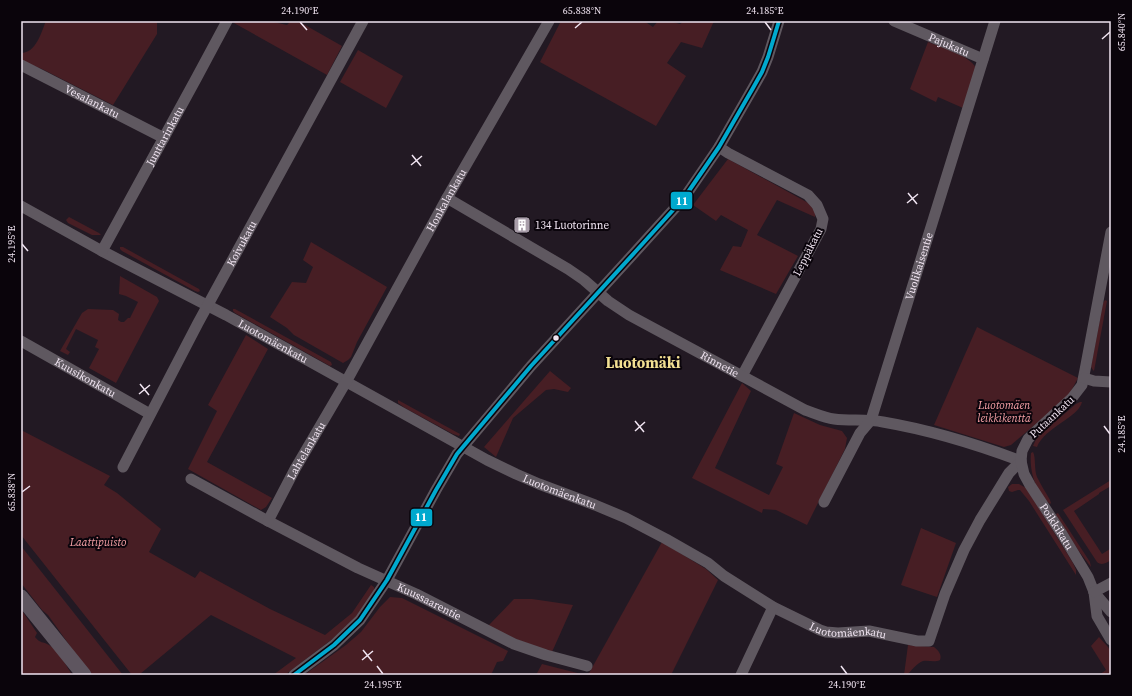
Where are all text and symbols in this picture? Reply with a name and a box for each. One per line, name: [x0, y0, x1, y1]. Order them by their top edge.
text: 24.190°E: [281, 4, 319, 17]
text: 65.838°N: [563, 4, 601, 17]
text: 24.185°E: [746, 4, 784, 17]
text: 65.840°N: [1115, 13, 1128, 51]
street label: Pajukatu: [926, 29, 973, 60]
street label: Vesalankatu: [62, 81, 123, 122]
street label: Junttarinkatu: [142, 103, 187, 169]
street label: Honkalankatu: [422, 166, 470, 234]
line badge: 11: [670, 191, 693, 210]
text: 11: [676, 194, 688, 209]
building icon: 134 Luotorinne: [512, 215, 532, 235]
street label: Koivukatu: [223, 217, 260, 269]
place label: 134 Luotorinne: [535, 218, 609, 233]
text: 24.195°E: [5, 225, 18, 263]
street label: Leppäkatu: [790, 225, 827, 279]
street label: Vuolikaisentie: [901, 230, 936, 302]
street label: Luotomäenkatu: [235, 316, 311, 367]
unlabelled marker: [551, 333, 561, 343]
street label: Rinnetie: [698, 347, 742, 381]
district label: Luotomäki: [606, 352, 681, 373]
street label: Kuusikonkatu: [52, 354, 119, 401]
street label: Putaankatu: [1026, 392, 1078, 442]
park label: Luotomäen leikkikenttä: [977, 398, 1031, 426]
text: 24.185°E: [1115, 415, 1128, 453]
street label: Lahtelankatu: [283, 418, 329, 482]
street label: Luotomäenkatu: [521, 470, 599, 513]
text: 65.838°N: [5, 473, 18, 511]
street label: Poikkikatu: [1036, 500, 1078, 553]
line badge: 11: [410, 508, 433, 527]
text: 11: [415, 510, 427, 525]
park label: Laattipuisto: [69, 535, 127, 550]
street label: Kuussaarentie: [395, 579, 464, 624]
street label: Luotomäenkatu: [807, 619, 888, 642]
text: 24.195°E: [364, 678, 402, 691]
text: 24.190°E: [828, 678, 866, 691]

